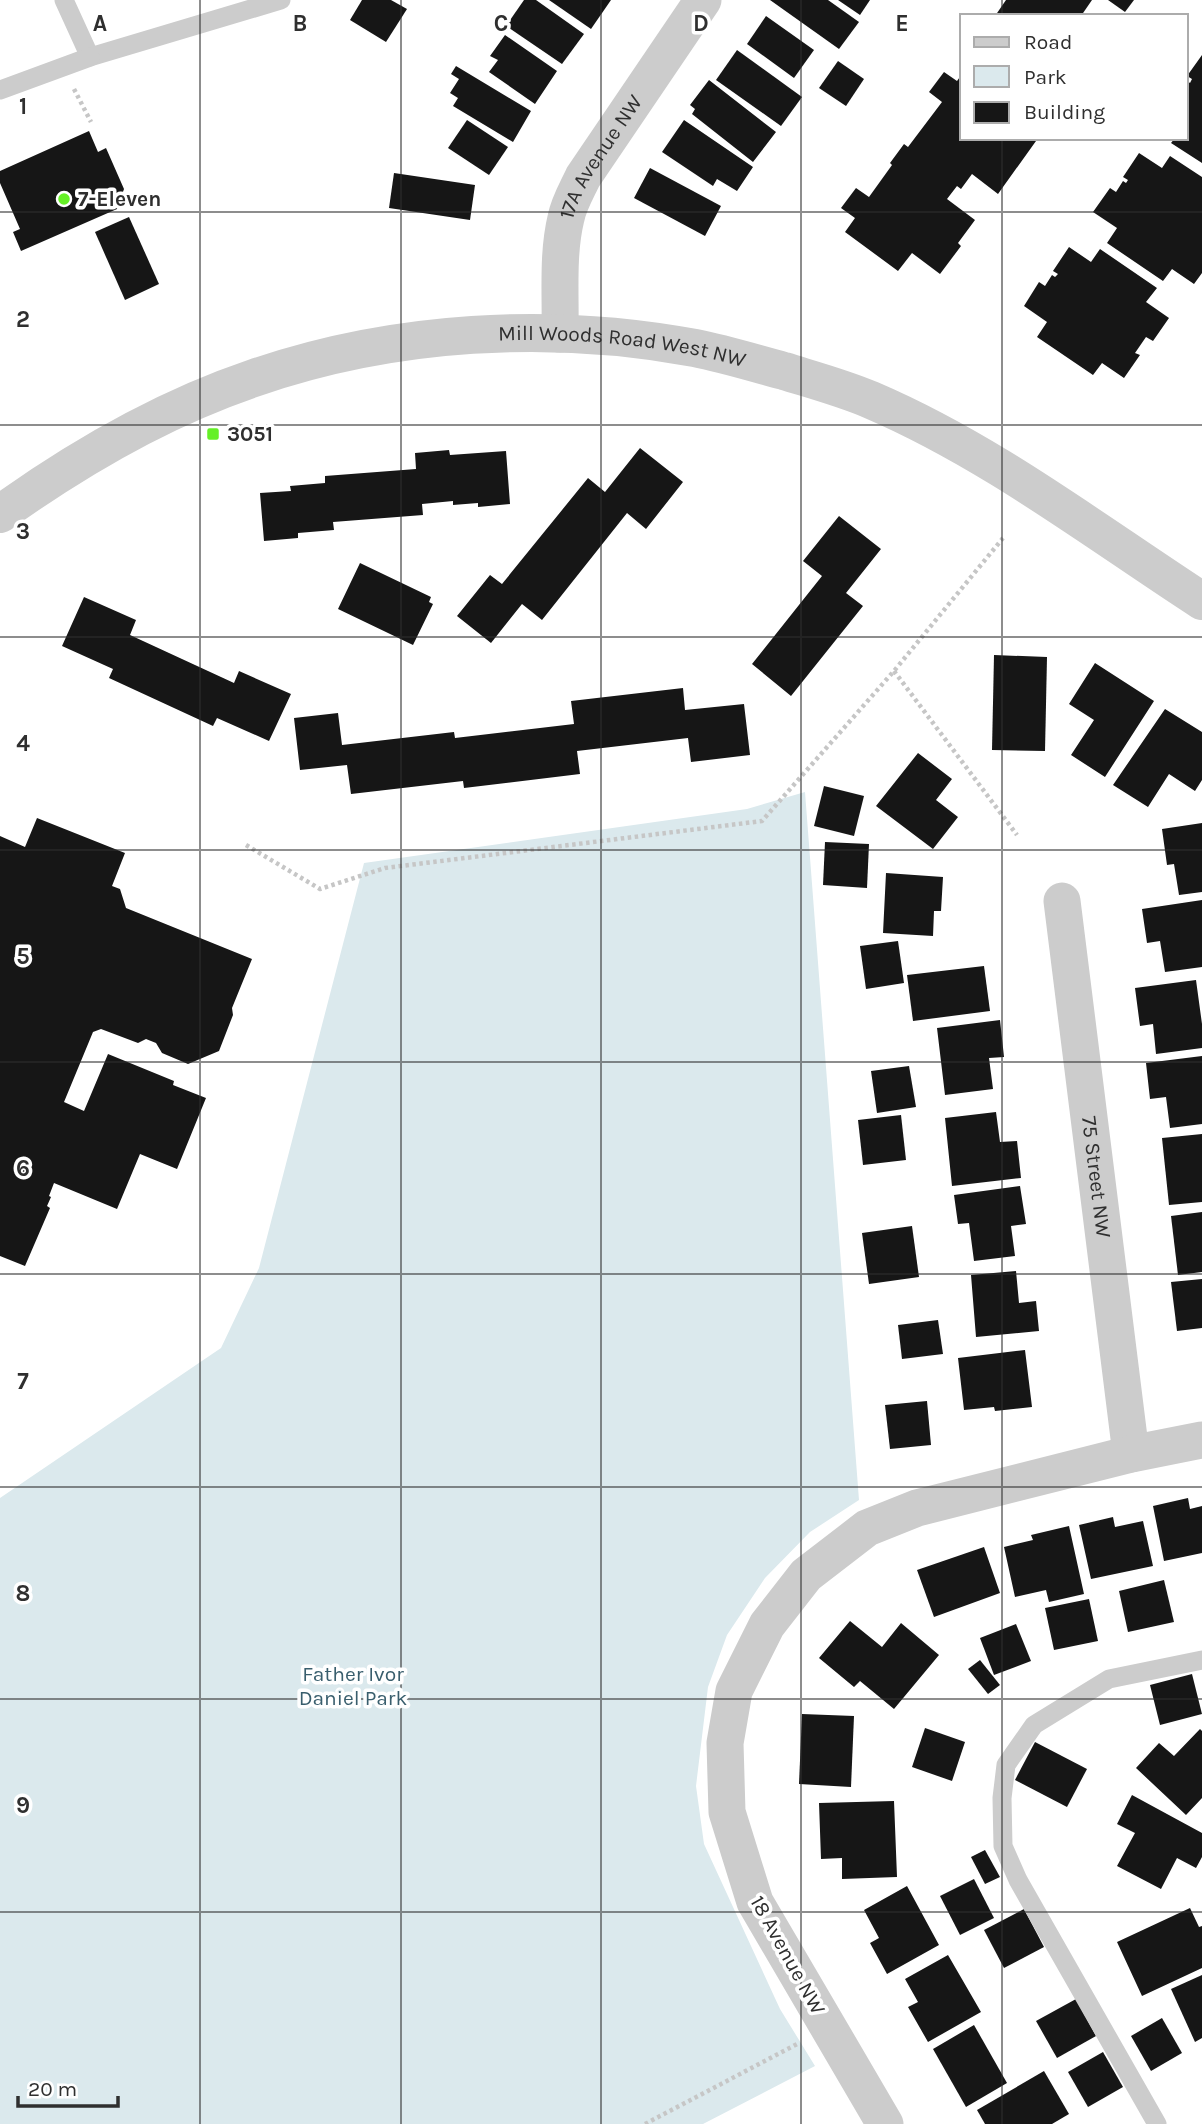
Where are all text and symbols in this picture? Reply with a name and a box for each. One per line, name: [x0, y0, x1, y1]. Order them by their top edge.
text: A: [93, 10, 107, 37]
text: B: [293, 10, 307, 37]
text: C: [494, 10, 508, 37]
text: D: [693, 10, 709, 37]
text: E: [895, 10, 909, 37]
legend: [960, 14, 1188, 140]
text: Road: [1024, 30, 1072, 54]
text: Park: [1024, 65, 1067, 89]
street label: 17A Avenue NW: [554, 90, 647, 221]
text: 1: [19, 93, 27, 120]
text: Building: [1024, 100, 1105, 124]
place label: 7-Eleven: [78, 187, 161, 211]
marker: 7-Eleven: [56, 191, 72, 207]
text: 2: [16, 306, 30, 333]
street label: Mill Woods Road West NW: [498, 321, 749, 372]
place label: 3051: [227, 422, 273, 446]
marker: 3051: [205, 426, 221, 442]
text: 3: [16, 518, 30, 545]
text: 4: [16, 730, 30, 757]
text: 5: [16, 943, 30, 970]
street label: 75 Street NW: [1077, 1115, 1116, 1239]
text: 6: [16, 1155, 30, 1182]
text: 7: [17, 1368, 29, 1395]
text: 8: [16, 1580, 30, 1607]
park label: Father Ivor Daniel Park: [299, 1662, 407, 1710]
text: 9: [16, 1792, 30, 1819]
street label: 18 Avenue NW: [745, 1891, 831, 2019]
scale bar: [18, 2064, 117, 2108]
text: 20 m: [28, 2077, 77, 2101]

